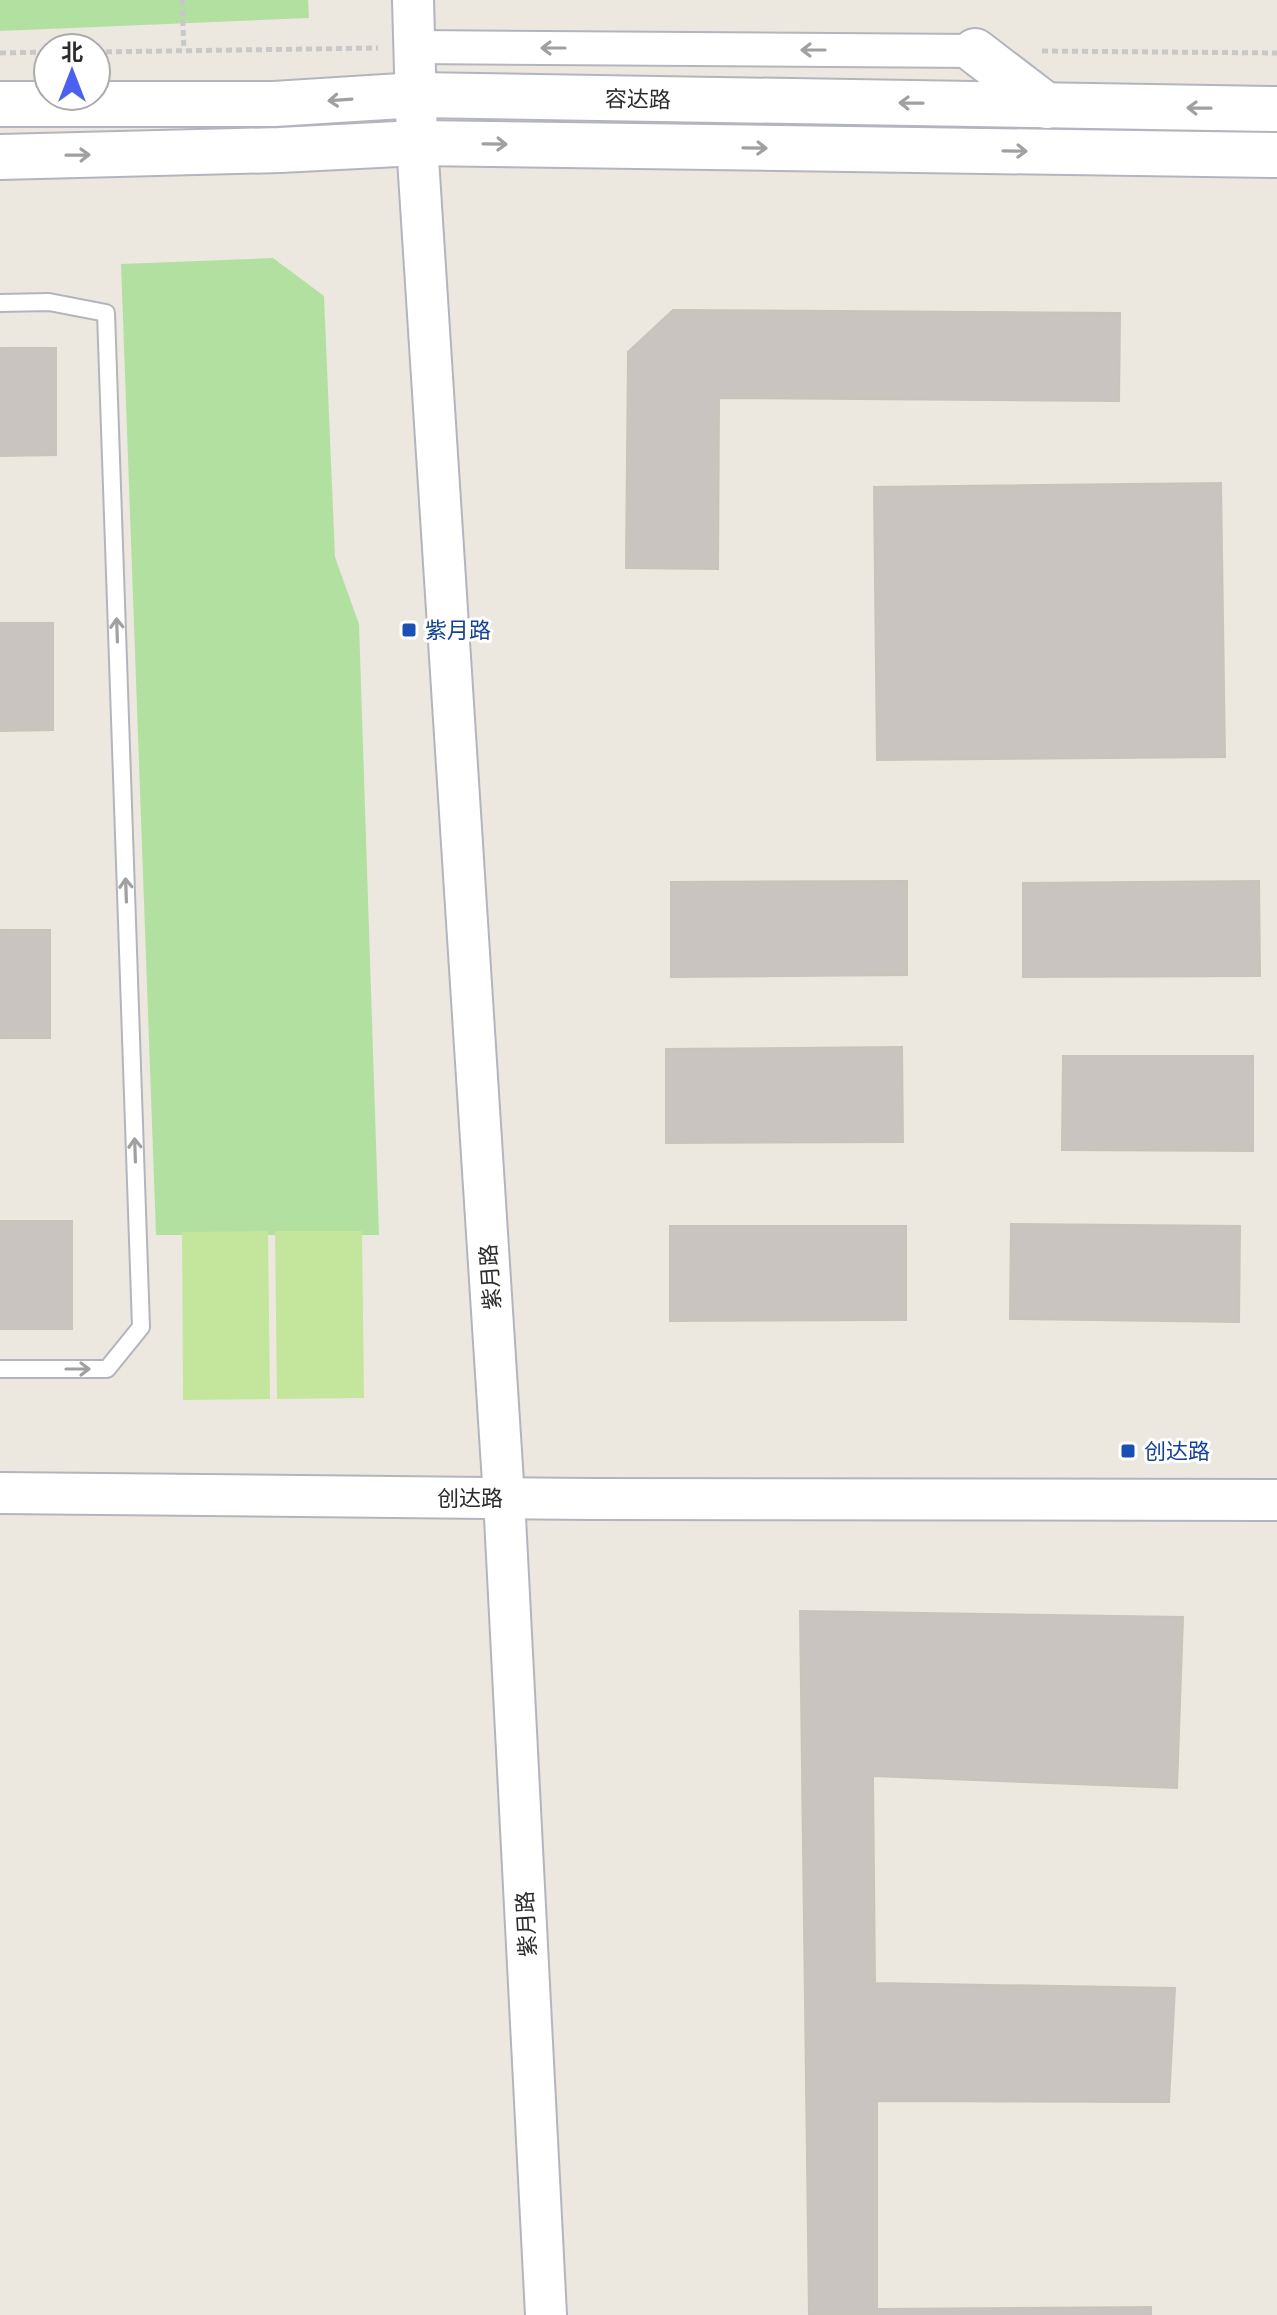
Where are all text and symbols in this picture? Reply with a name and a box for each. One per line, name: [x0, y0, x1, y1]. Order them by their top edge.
north arrow: [32, 32, 112, 112]
text: 北: [61, 40, 83, 65]
one-way arrow: [540, 40, 567, 56]
one-way arrow: [800, 42, 827, 58]
street label: 容达路: [605, 86, 671, 113]
one-way arrow: [327, 93, 354, 108]
one-way arrow: [898, 95, 925, 111]
one-way arrow: [1186, 100, 1213, 116]
one-way arrow: [481, 136, 508, 152]
one-way arrow: [741, 140, 768, 156]
one-way arrow: [1001, 143, 1028, 159]
one-way arrow: [64, 148, 91, 163]
one-way arrow: [109, 617, 124, 644]
place label: 紫月路: [425, 618, 491, 643]
marker: 紫月路: [400, 621, 418, 639]
one-way arrow: [118, 877, 133, 904]
one-way arrow: [127, 1137, 142, 1164]
street label: 紫月路: [476, 1243, 505, 1311]
one-way arrow: [64, 1361, 91, 1377]
place label: 创达路: [1144, 1439, 1210, 1464]
marker: 创达路: [1119, 1442, 1137, 1460]
street label: 创达路: [437, 1486, 503, 1511]
street label: 紫月路: [512, 1890, 541, 1958]

